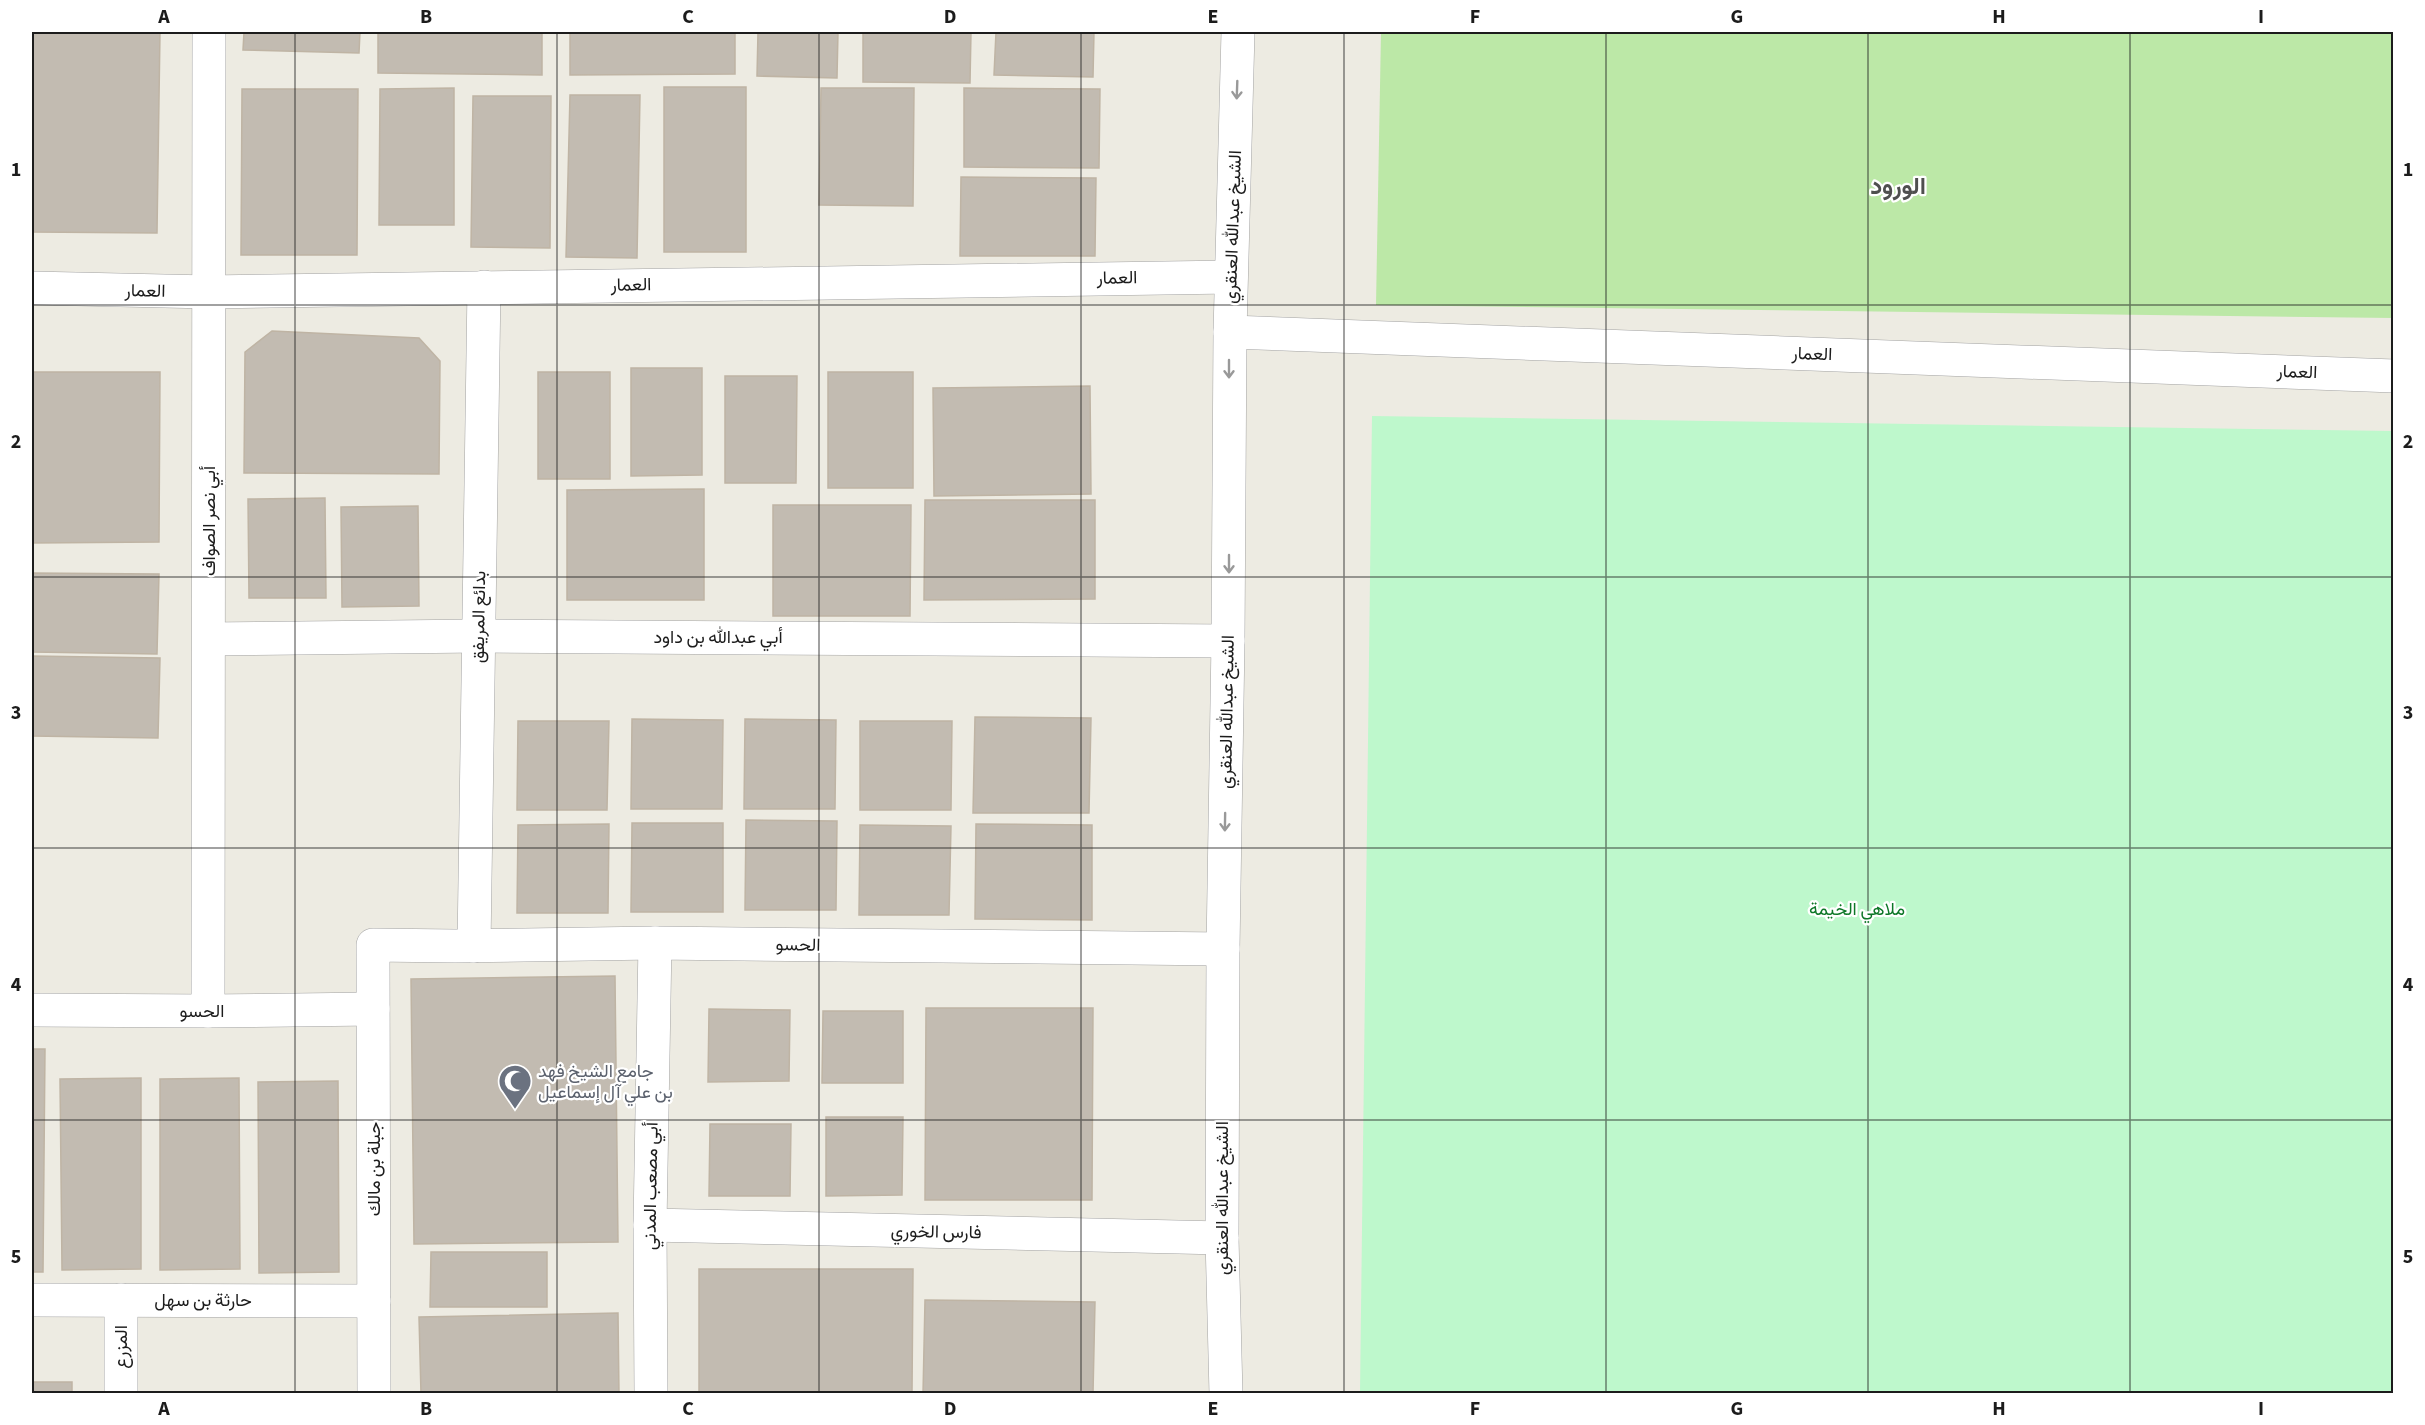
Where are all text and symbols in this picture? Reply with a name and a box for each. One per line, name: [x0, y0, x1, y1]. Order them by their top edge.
text: A: [157, 3, 170, 31]
text: B: [420, 3, 432, 31]
text: C: [682, 3, 694, 31]
text: D: [944, 3, 956, 31]
text: E: [1208, 3, 1218, 31]
text: F: [1470, 3, 1480, 31]
text: G: [1731, 3, 1743, 31]
text: H: [1992, 3, 2006, 31]
text: I: [2258, 3, 2264, 31]
one-way arrow: [1231, 79, 1242, 99]
street label: الشيخ عبدالله العنقري: [1218, 150, 1250, 304]
text: 1: [11, 156, 21, 184]
text: 1: [2403, 156, 2413, 184]
district label: الورود: [1870, 169, 1926, 204]
street label: العمار: [1095, 265, 1138, 291]
street label: العمار: [609, 272, 652, 298]
street label: العمار: [123, 278, 166, 304]
street label: العمار: [1790, 341, 1833, 367]
one-way arrow: [1223, 358, 1235, 378]
street label: العمار: [2275, 359, 2318, 385]
text: 2: [11, 428, 21, 456]
text: 2: [2403, 428, 2413, 456]
street label: أبي نصر الصواف: [197, 466, 224, 576]
one-way arrow: [1223, 553, 1235, 573]
street label: بدائع المريفق: [466, 570, 492, 664]
street label: أبي عبدالله بن داود: [653, 625, 783, 652]
street label: الشيخ عبدالله العنقري: [1213, 635, 1243, 789]
text: 3: [11, 699, 21, 727]
text: 3: [2403, 699, 2413, 727]
one-way arrow: [1219, 811, 1231, 831]
park label: ملاهي الخيمة: [1809, 897, 1905, 924]
street label: الحسو: [775, 932, 821, 958]
text: 4: [11, 971, 22, 999]
text: 4: [2403, 971, 2414, 999]
street label: الحسو: [180, 999, 224, 1024]
place label: جامع الشيخ فهد بن علي آل إسماعيل: [538, 1059, 673, 1107]
mosque icon: جامع الشيخ فهد بن علي آل إسماعيل: [497, 1063, 533, 1110]
street label: الشيخ عبدالله العنقري: [1210, 1121, 1237, 1275]
street label: جبلة بن مالك: [362, 1122, 387, 1216]
street label: أبي مصعب المدني: [637, 1122, 667, 1250]
street label: فارس الخوري: [890, 1219, 982, 1247]
text: 5: [11, 1243, 21, 1271]
text: 5: [2403, 1243, 2413, 1271]
street label: حارثة بن سهل: [154, 1288, 252, 1313]
street label: المزرع: [109, 1325, 134, 1369]
text: A: [157, 1395, 170, 1423]
text: B: [420, 1395, 432, 1423]
text: C: [682, 1395, 694, 1423]
text: D: [944, 1395, 956, 1423]
text: E: [1208, 1395, 1218, 1423]
text: F: [1470, 1395, 1480, 1423]
text: G: [1731, 1395, 1743, 1423]
text: H: [1992, 1395, 2006, 1423]
text: I: [2258, 1395, 2264, 1423]

